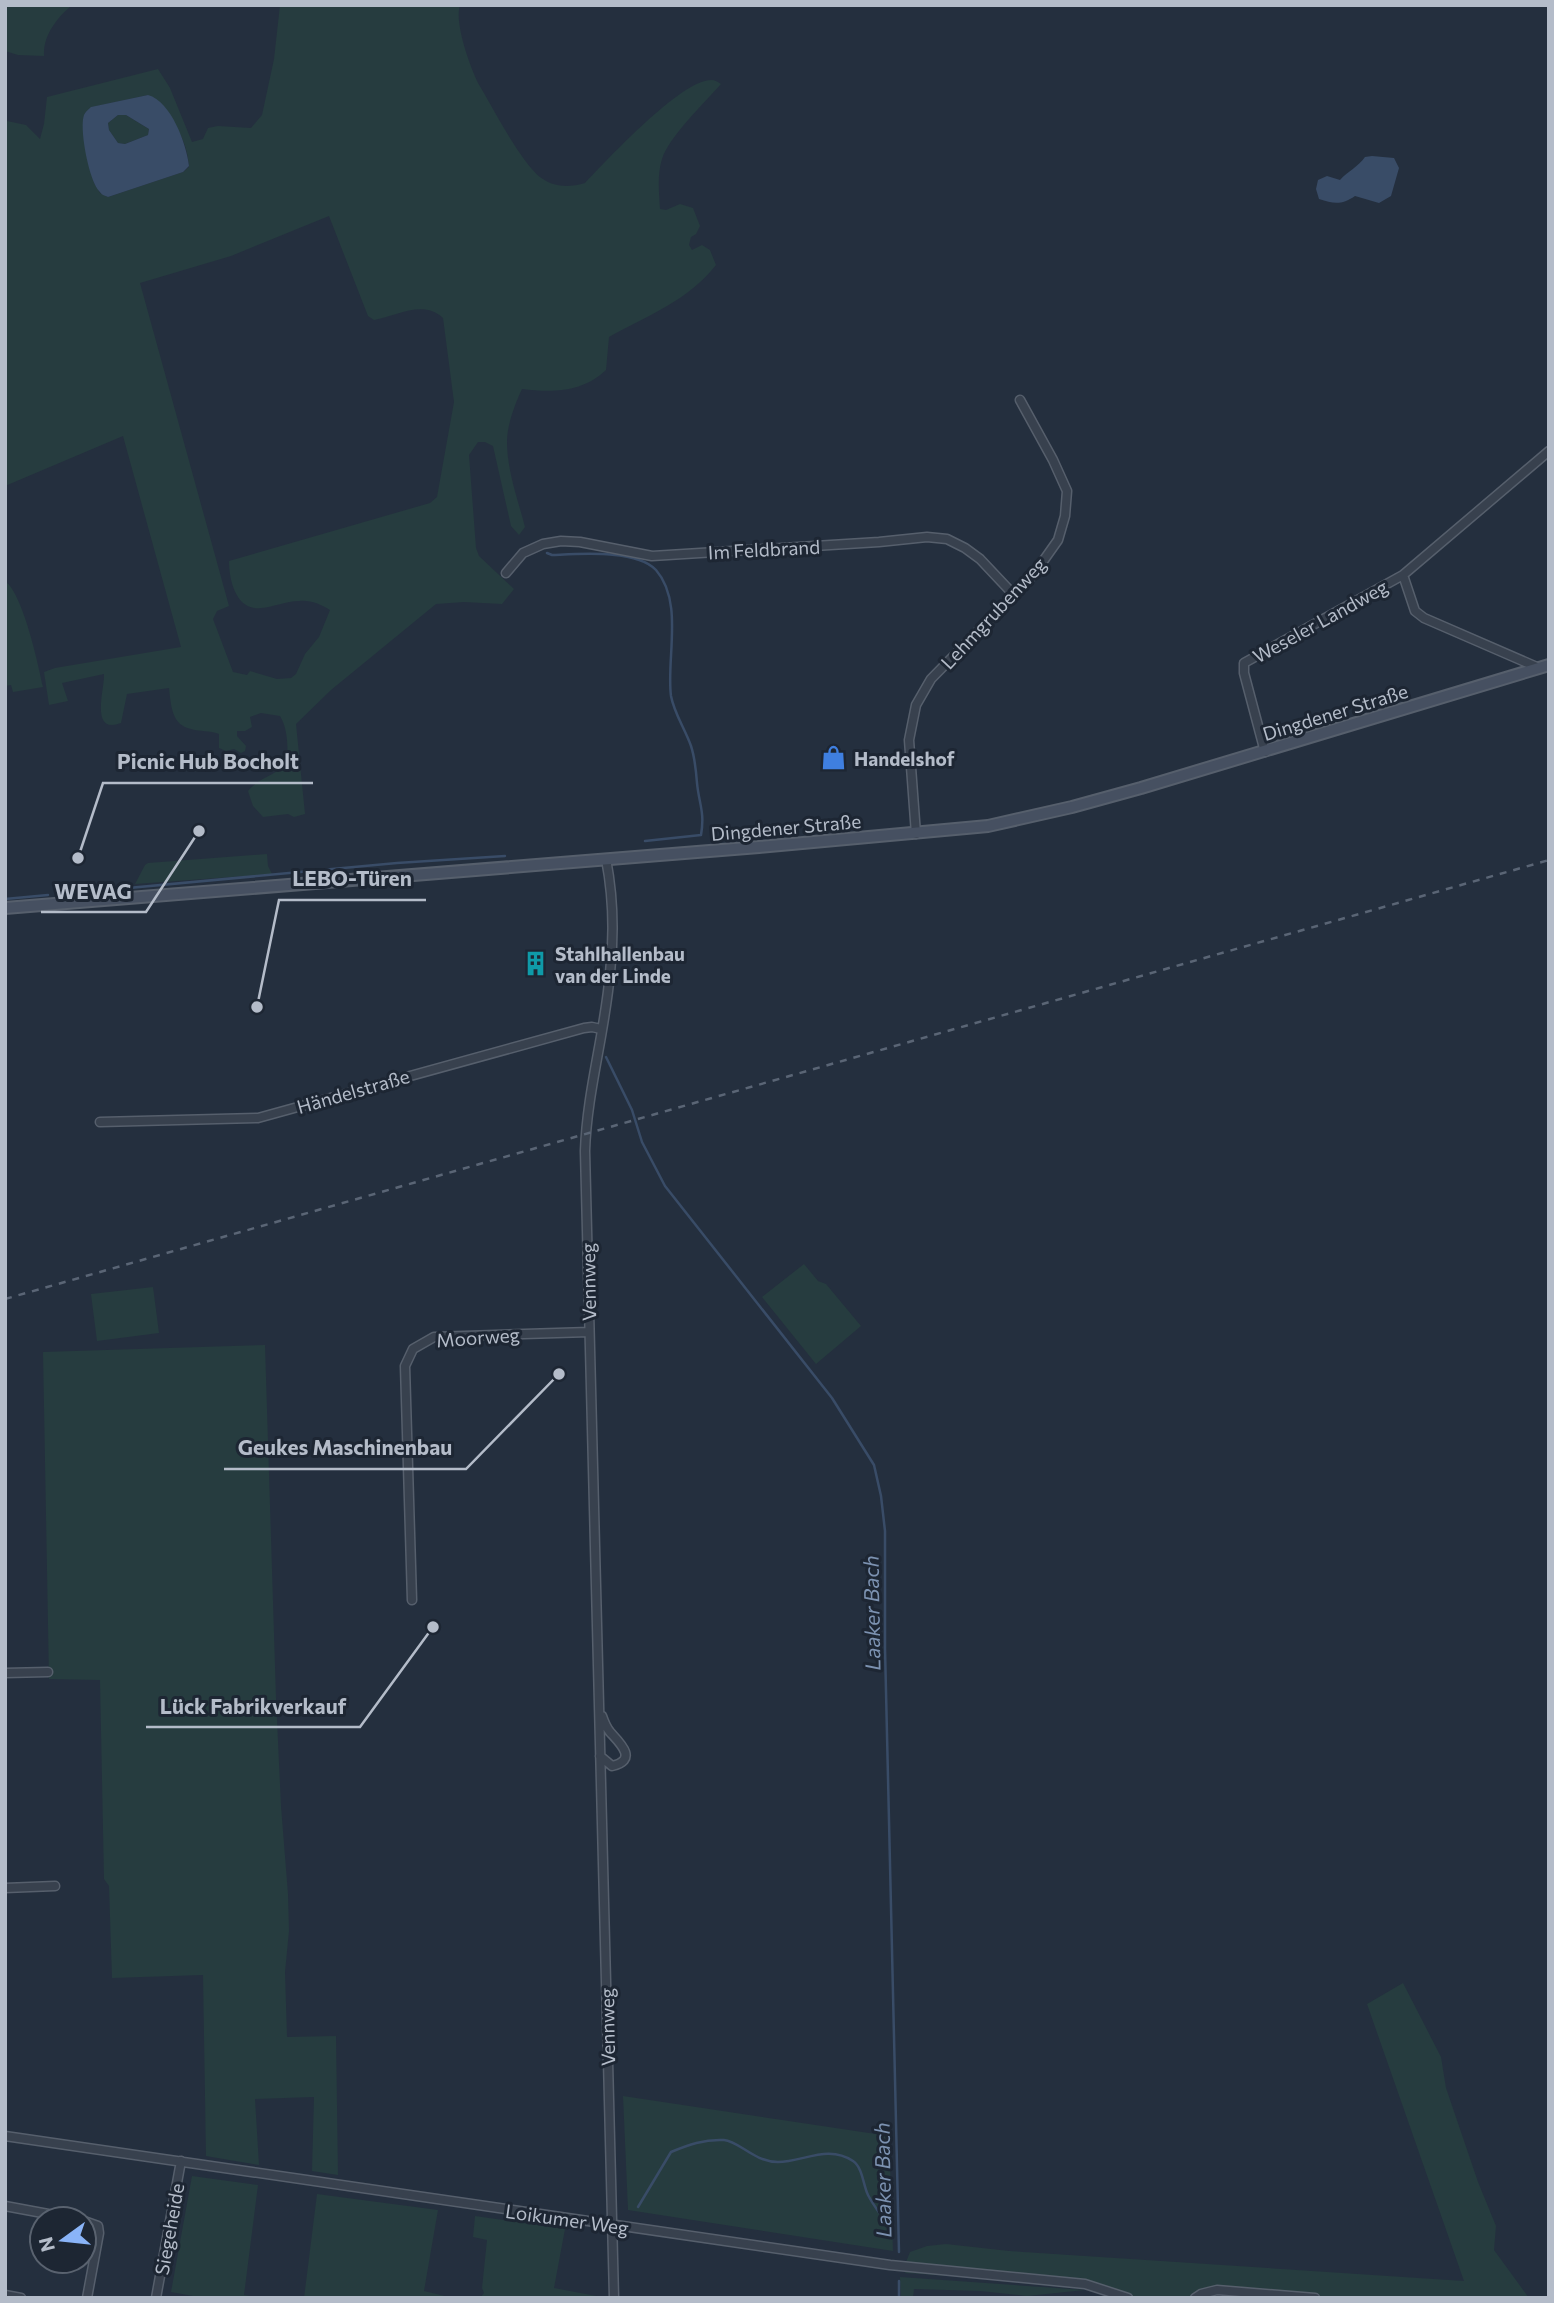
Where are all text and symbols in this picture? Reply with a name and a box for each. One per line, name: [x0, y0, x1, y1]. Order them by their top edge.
street label: Im Feldbrand: [707, 535, 821, 563]
street label: Lehmgrubenweg: [935, 552, 1051, 674]
street label: Weseler Landweg: [1249, 574, 1391, 668]
street label: Dingdener Straße: [1260, 679, 1410, 745]
callout: Picnic Hub Bocholt: [103, 741, 313, 783]
shop icon: Handelshof: [820, 744, 848, 772]
place label: Handelshof: [854, 747, 955, 770]
text: Picnic Hub Bocholt: [117, 748, 299, 773]
street label: Dingdener Straße: [710, 809, 862, 845]
callout: LEBO-Türen: [279, 858, 426, 900]
text: LEBO-Türen: [292, 865, 412, 890]
callout: WEVAG: [41, 870, 146, 912]
text: WEVAG: [54, 878, 132, 903]
place label: Stahlhallenbau van der Linde: [555, 942, 685, 987]
building icon: Stahlhallenbau van der Linde: [521, 950, 549, 978]
street label: Händelstraße: [294, 1064, 412, 1118]
street label: Vennweg: [576, 1243, 600, 1321]
street label: Moorweg: [435, 1323, 521, 1351]
callout: Geukes Maschinenbau: [224, 1427, 466, 1469]
text: Geukes Maschinenbau: [238, 1434, 452, 1459]
water label: Laaker Bach: [857, 1555, 885, 1671]
callout: Lück Fabrikverkauf: [146, 1685, 360, 1727]
text: Lück Fabrikverkauf: [160, 1693, 347, 1718]
street label: Vennweg: [595, 1988, 619, 2066]
water label: Laaker Bach: [868, 2122, 896, 2238]
street label: Siegeheide: [150, 2181, 188, 2277]
street label: Loikumer Weg: [504, 2199, 630, 2239]
north arrow: [28, 2205, 98, 2275]
text: N: [33, 2235, 59, 2254]

